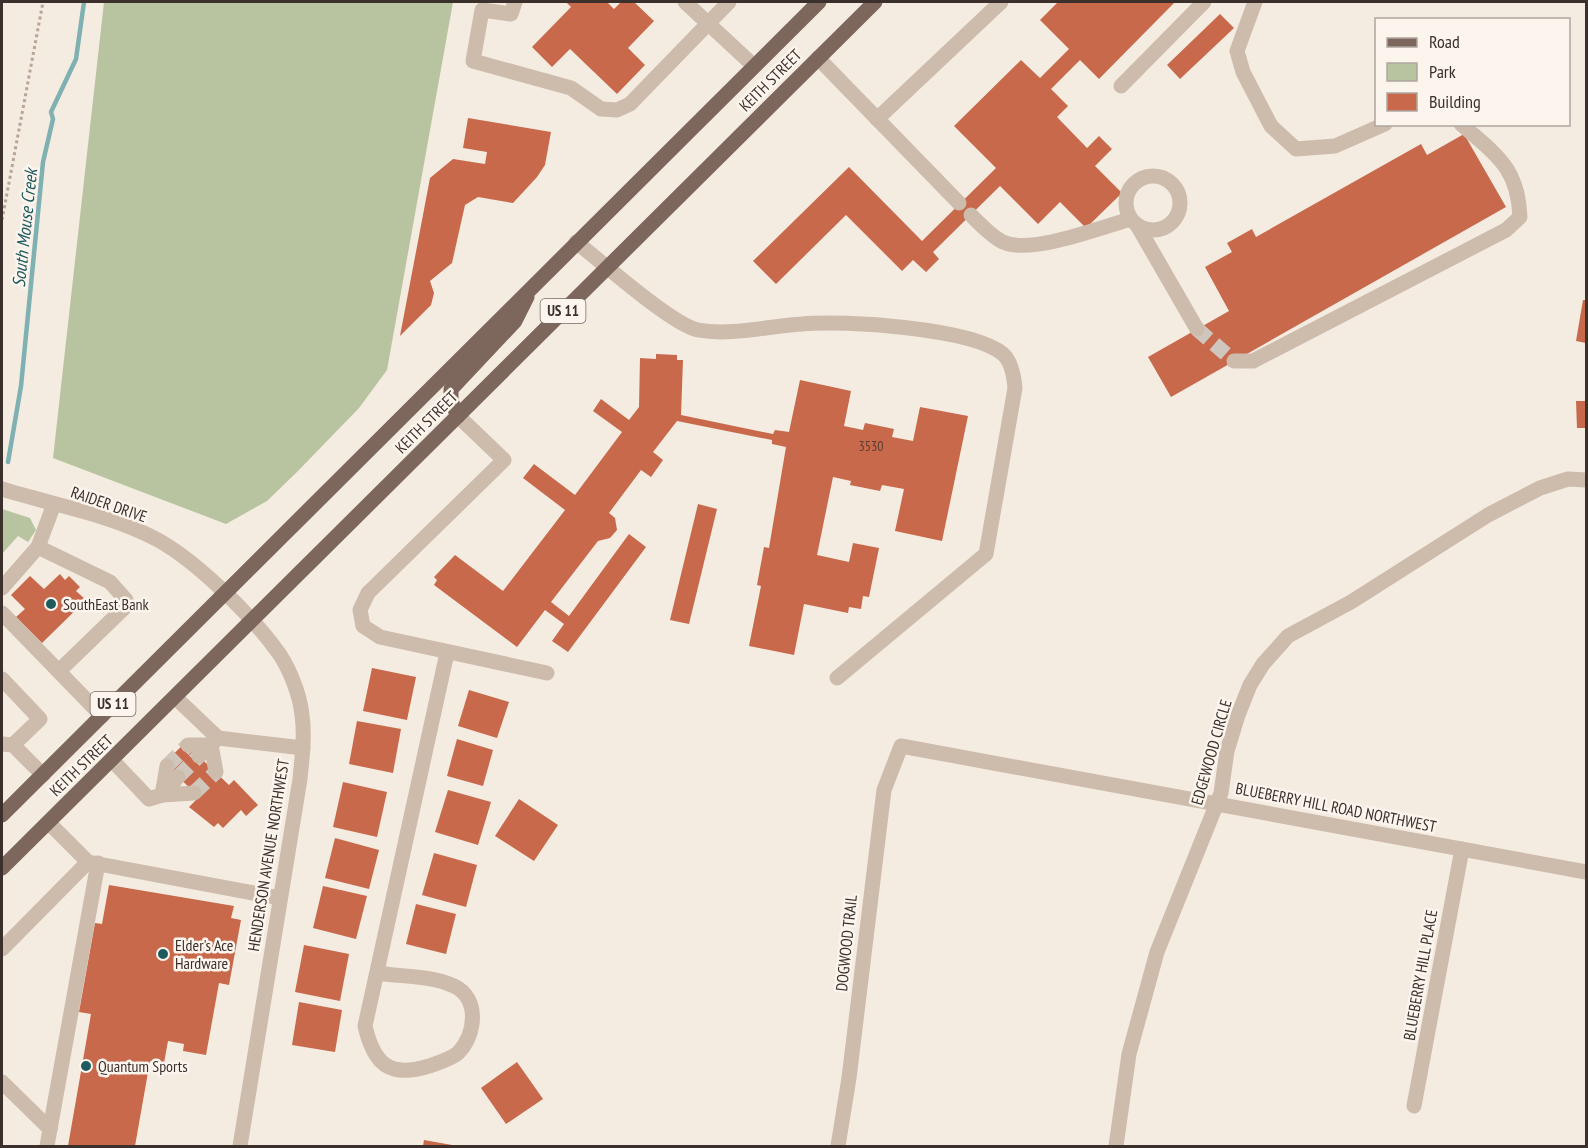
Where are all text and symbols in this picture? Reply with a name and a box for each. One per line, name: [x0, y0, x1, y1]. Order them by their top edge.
legend: [1375, 18, 1570, 126]
text: Road: [1429, 30, 1460, 53]
street label: KEITH STREET: [735, 45, 805, 115]
text: Park: [1429, 60, 1456, 83]
text: Building: [1429, 90, 1481, 113]
water label: South Mouse Creek: [7, 166, 42, 288]
road number: US 11: [540, 299, 586, 323]
street label: KEITH STREET: [391, 387, 461, 457]
house number: 3530: [858, 437, 884, 455]
street label: RAIDER DRIVE: [68, 482, 150, 526]
place label: SouthEast Bank: [63, 594, 150, 614]
marker: SouthEast Bank: [44, 597, 58, 611]
road number: US 11: [90, 692, 136, 716]
street label: EDGEWOOD CIRCLE: [1186, 697, 1236, 807]
street label: KEITH STREET: [45, 730, 117, 800]
street label: HENDERSON AVENUE NORTHWEST: [243, 757, 293, 953]
street label: BLUEBERRY HILL ROAD NORTHWEST: [1234, 778, 1438, 836]
street label: DOGWOOD TRAIL: [831, 893, 861, 992]
street label: BLUEBERRY HILL PLACE: [1399, 908, 1441, 1042]
place label: Elder's Ace Hardware: [175, 935, 233, 973]
marker: Elder's Ace Hardware: [156, 947, 170, 961]
place label: Quantum Sports: [98, 1056, 188, 1076]
marker: Quantum Sports: [79, 1059, 93, 1073]

